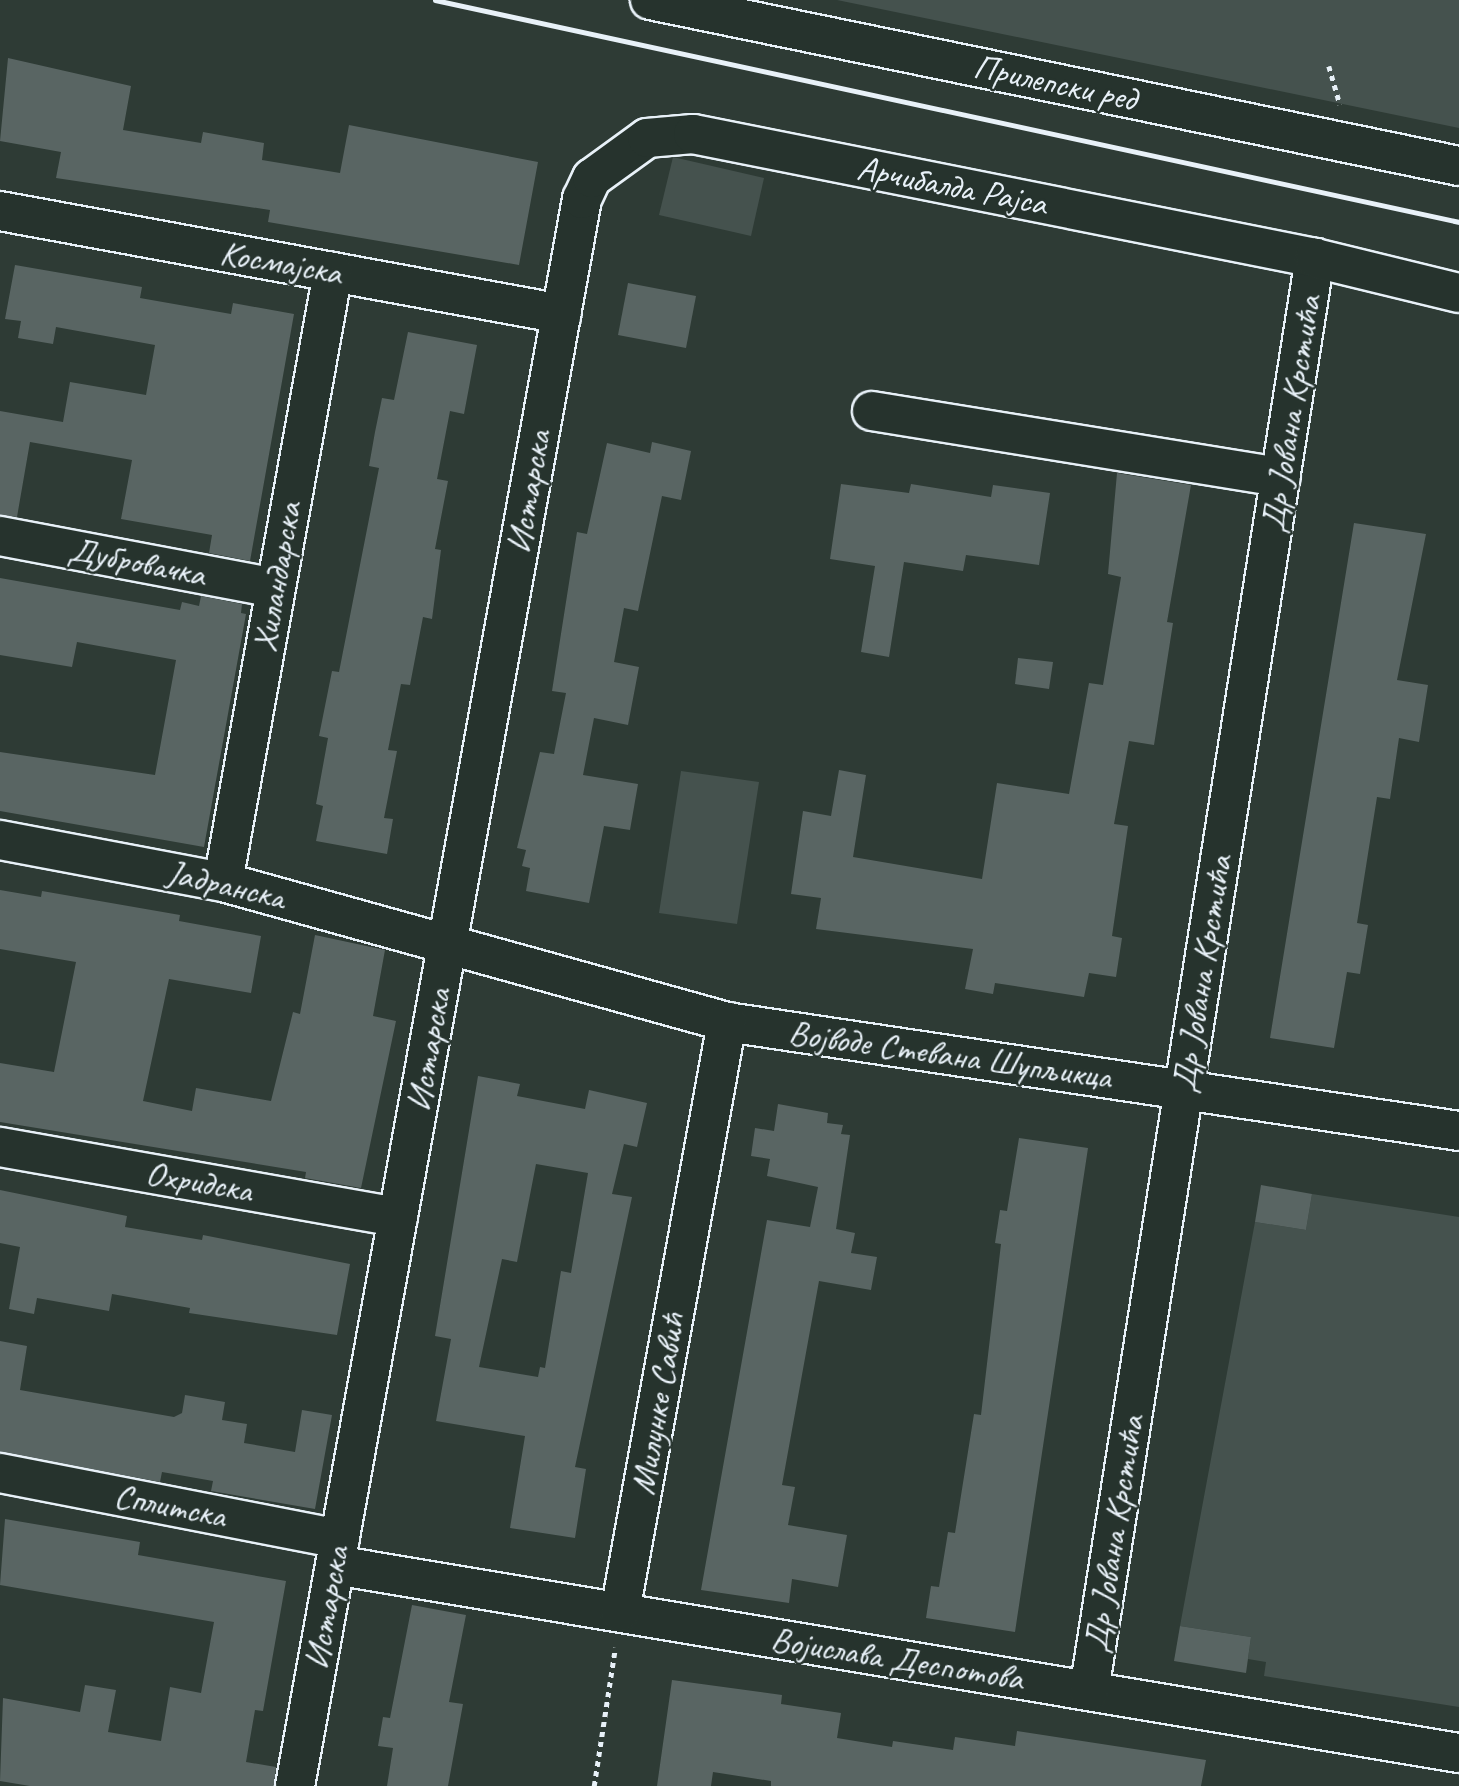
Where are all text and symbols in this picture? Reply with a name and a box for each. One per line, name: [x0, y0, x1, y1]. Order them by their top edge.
street label: Прилепски ред: [970, 45, 1140, 121]
street label: Арчибалда Рајса: [854, 147, 1050, 225]
street label: Космајска: [217, 232, 345, 294]
street label: Др Јована Крстића: [1252, 294, 1330, 534]
street label: Истарска: [498, 427, 560, 557]
street label: Хиландарска: [243, 499, 311, 655]
street label: Дубровачка: [65, 528, 209, 596]
street label: Јадранска: [163, 851, 289, 919]
street label: Др Јована Крстића: [1163, 854, 1241, 1094]
street label: Истарска: [398, 985, 460, 1115]
street label: Војводе Стевана Шупљикца: [787, 1012, 1113, 1098]
street label: Охридска: [143, 1152, 255, 1212]
street label: Милунке Савић: [621, 1310, 695, 1498]
street label: Др Јована Крстића: [1075, 1414, 1153, 1654]
street label: Сплитска: [111, 1475, 229, 1537]
street label: Истарска: [296, 1543, 358, 1673]
street label: Војислава Деспотова: [768, 1618, 1026, 1700]

